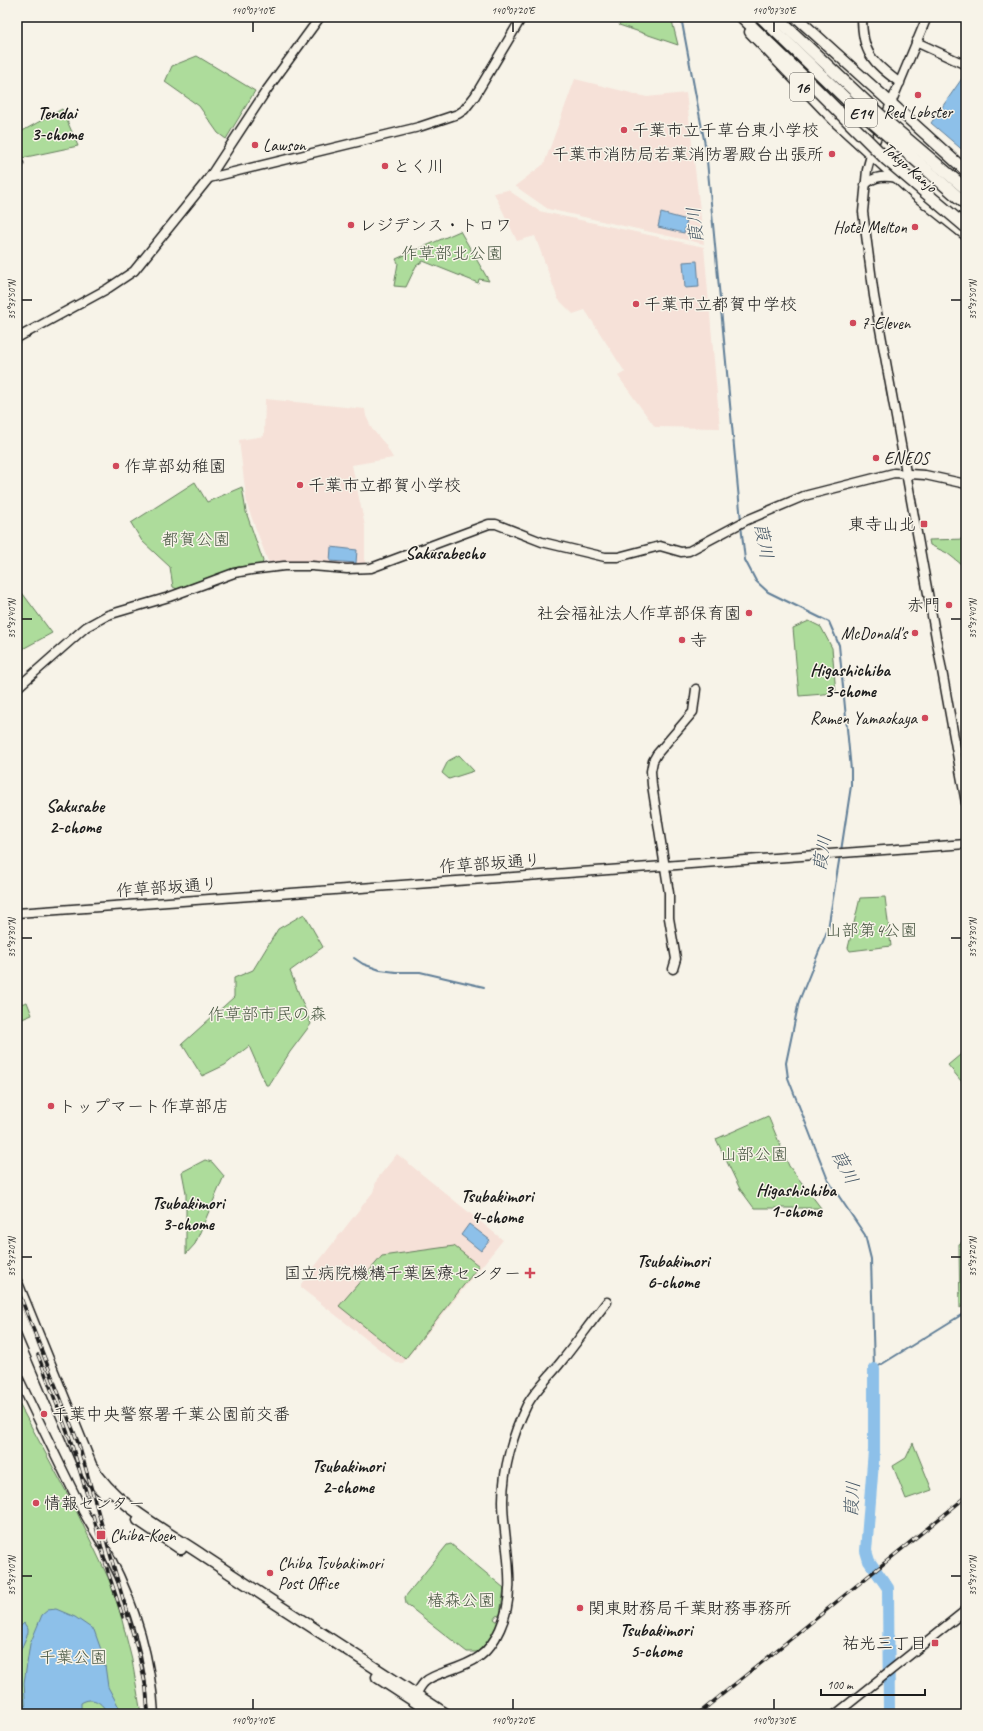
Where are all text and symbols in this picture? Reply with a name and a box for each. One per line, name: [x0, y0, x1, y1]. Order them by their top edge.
text: 140°07'10"E: [231, 4, 276, 17]
text: 140°07'20"E: [491, 4, 536, 17]
text: 140°07'30"E: [752, 4, 797, 17]
road number: 16: [790, 73, 814, 101]
marker: Red Lobster: [913, 90, 923, 100]
road number: E14: [845, 99, 877, 127]
district label: Tendai 3-chome: [31, 102, 85, 145]
place label: Red Lobster: [884, 102, 954, 123]
place label: 千葉市立千草台東小学校: [632, 120, 819, 141]
marker: 千葉市立千草台東小学校: [619, 125, 629, 135]
place label: Lawson: [263, 135, 307, 156]
street label: Tokyo Kanjo: [878, 138, 942, 198]
marker: Lawson: [250, 140, 260, 150]
place label: 千葉市消防局若葉消防署殿台出張所: [552, 144, 824, 165]
marker: 千葉市消防局若葉消防署殿台出張所: [827, 149, 837, 159]
place label: とく川: [393, 156, 444, 177]
marker: とく川: [380, 161, 390, 171]
water label: 葭川: [682, 206, 708, 244]
place label: レジデンス・トロワ: [359, 215, 512, 236]
place label: Hotel Melton: [833, 217, 907, 238]
marker: レジデンス・トロワ: [346, 220, 356, 230]
marker: Hotel Melton: [910, 222, 920, 232]
park label: 作草部北公園: [401, 243, 503, 264]
text: 35°37'50"N: [5, 278, 18, 320]
text: 35°37'50"N: [966, 278, 979, 320]
place label: 千葉市立都賀中学校: [644, 294, 797, 315]
marker: 千葉市立都賀中学校: [631, 299, 641, 309]
place label: 7-Eleven: [861, 313, 912, 334]
marker: 7-Eleven: [848, 318, 858, 328]
place label: ENEOS: [884, 448, 931, 469]
marker: ENEOS: [871, 453, 881, 463]
place label: 作草部幼稚園: [124, 456, 226, 477]
marker: 作草部幼稚園: [111, 461, 121, 471]
place label: 千葉市立都賀小学校: [308, 475, 461, 496]
marker: 千葉市立都賀小学校: [295, 480, 305, 490]
place label: 東寺山北: [848, 514, 916, 535]
marker: 東寺山北: [919, 519, 929, 529]
water label: 葭川: [750, 521, 778, 561]
park label: 都賀公園: [162, 529, 230, 550]
district label: Sakusabecho: [405, 542, 486, 564]
place label: 赤門: [907, 595, 941, 616]
text: 35°37'40"N: [5, 597, 18, 639]
text: 35°37'40"N: [966, 597, 979, 639]
marker: 赤門: [944, 600, 954, 610]
place label: 社会福祉法人作草部保育園: [537, 603, 741, 624]
marker: 社会福祉法人作草部保育園: [744, 608, 754, 618]
place label: McDonald's: [841, 623, 909, 644]
marker: McDonald's: [910, 628, 920, 638]
place label: 寺: [690, 630, 707, 651]
marker: 寺: [677, 635, 687, 645]
district label: Higashichiba 3-chome: [810, 659, 892, 702]
place label: Ramen Yamaokaya: [810, 708, 919, 729]
marker: Ramen Yamaokaya: [920, 713, 930, 723]
district label: Sakusabe 2-chome: [46, 795, 106, 838]
water label: 葭川: [808, 834, 836, 872]
street label: 作草部坂通り: [438, 849, 542, 878]
street label: 作草部坂通り: [115, 873, 219, 902]
text: 35°37'30"N: [5, 916, 18, 958]
text: 35°37'30"N: [966, 916, 979, 958]
park label: 山部第4公園: [825, 920, 917, 941]
park label: 作草部市民の森: [208, 1004, 327, 1025]
place label: トップマート作草部店: [59, 1096, 229, 1117]
marker: トップマート作草部店: [46, 1101, 56, 1111]
park label: 山部公園: [720, 1144, 788, 1165]
water label: 葭川: [827, 1146, 863, 1188]
district label: Higashichiba 1-chome: [756, 1179, 838, 1222]
district label: Tsubakimori 4-chome: [461, 1185, 536, 1228]
district label: Tsubakimori 3-chome: [152, 1192, 227, 1235]
text: 35°37'20"N: [5, 1235, 18, 1277]
text: 35°37'20"N: [966, 1235, 979, 1277]
district label: Tsubakimori 6-chome: [637, 1250, 712, 1293]
place label: 国立病院機構千葉医療センター: [284, 1263, 521, 1284]
marker: 国立病院機構千葉医療センター: [524, 1267, 536, 1279]
place label: 千葉中央警察署千葉公園前交番: [52, 1404, 290, 1425]
marker: 千葉中央警察署千葉公園前交番: [39, 1409, 49, 1419]
district label: Tsubakimori 2-chome: [312, 1455, 387, 1498]
water label: 葭川: [840, 1480, 864, 1518]
place label: 情報センター: [44, 1493, 145, 1514]
marker: 情報センター: [31, 1498, 41, 1508]
place label: Chiba-Koen: [110, 1525, 177, 1546]
marker: Chiba-Koen: [95, 1529, 107, 1541]
place label: Chiba Tsubakimori Post Office: [278, 1553, 385, 1594]
text: 35°37'10"N: [5, 1554, 18, 1596]
text: 35°37'10"N: [966, 1554, 979, 1596]
marker: Chiba Tsubakimori Post Office: [265, 1568, 275, 1578]
park label: 椿森公園: [427, 1590, 495, 1611]
place label: 関東財務局千葉財務事務所: [588, 1598, 792, 1619]
marker: 関東財務局千葉財務事務所: [575, 1603, 585, 1613]
district label: Tsubakimori 5-chome: [620, 1619, 695, 1662]
place label: 祐光三丁目: [842, 1633, 927, 1654]
marker: 祐光三丁目: [930, 1638, 940, 1648]
park label: 千葉公園: [39, 1647, 107, 1668]
scale bar: [821, 1671, 925, 1697]
text: 100 m: [827, 1677, 854, 1693]
text: 140°07'10"E: [231, 1714, 276, 1727]
text: 140°07'20"E: [491, 1714, 536, 1727]
text: 140°07'30"E: [752, 1714, 797, 1727]

